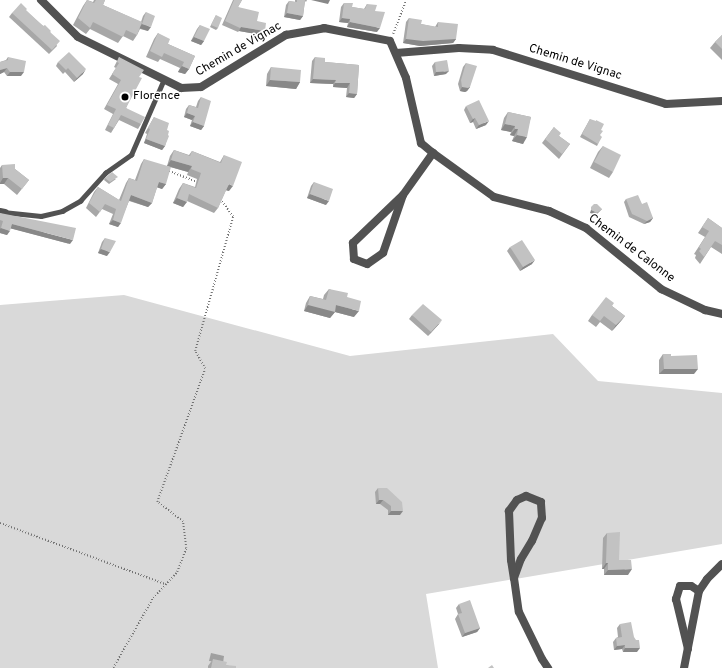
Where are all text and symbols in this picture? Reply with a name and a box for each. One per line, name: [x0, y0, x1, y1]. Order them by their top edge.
street label: Chemin de Vignac: [193, 19, 285, 81]
street label: Chemin de Vignac: [526, 42, 624, 84]
place label: Florence: [133, 90, 180, 104]
marker: Florence: [120, 92, 130, 102]
street label: Chemin de Calonne: [585, 212, 677, 286]

